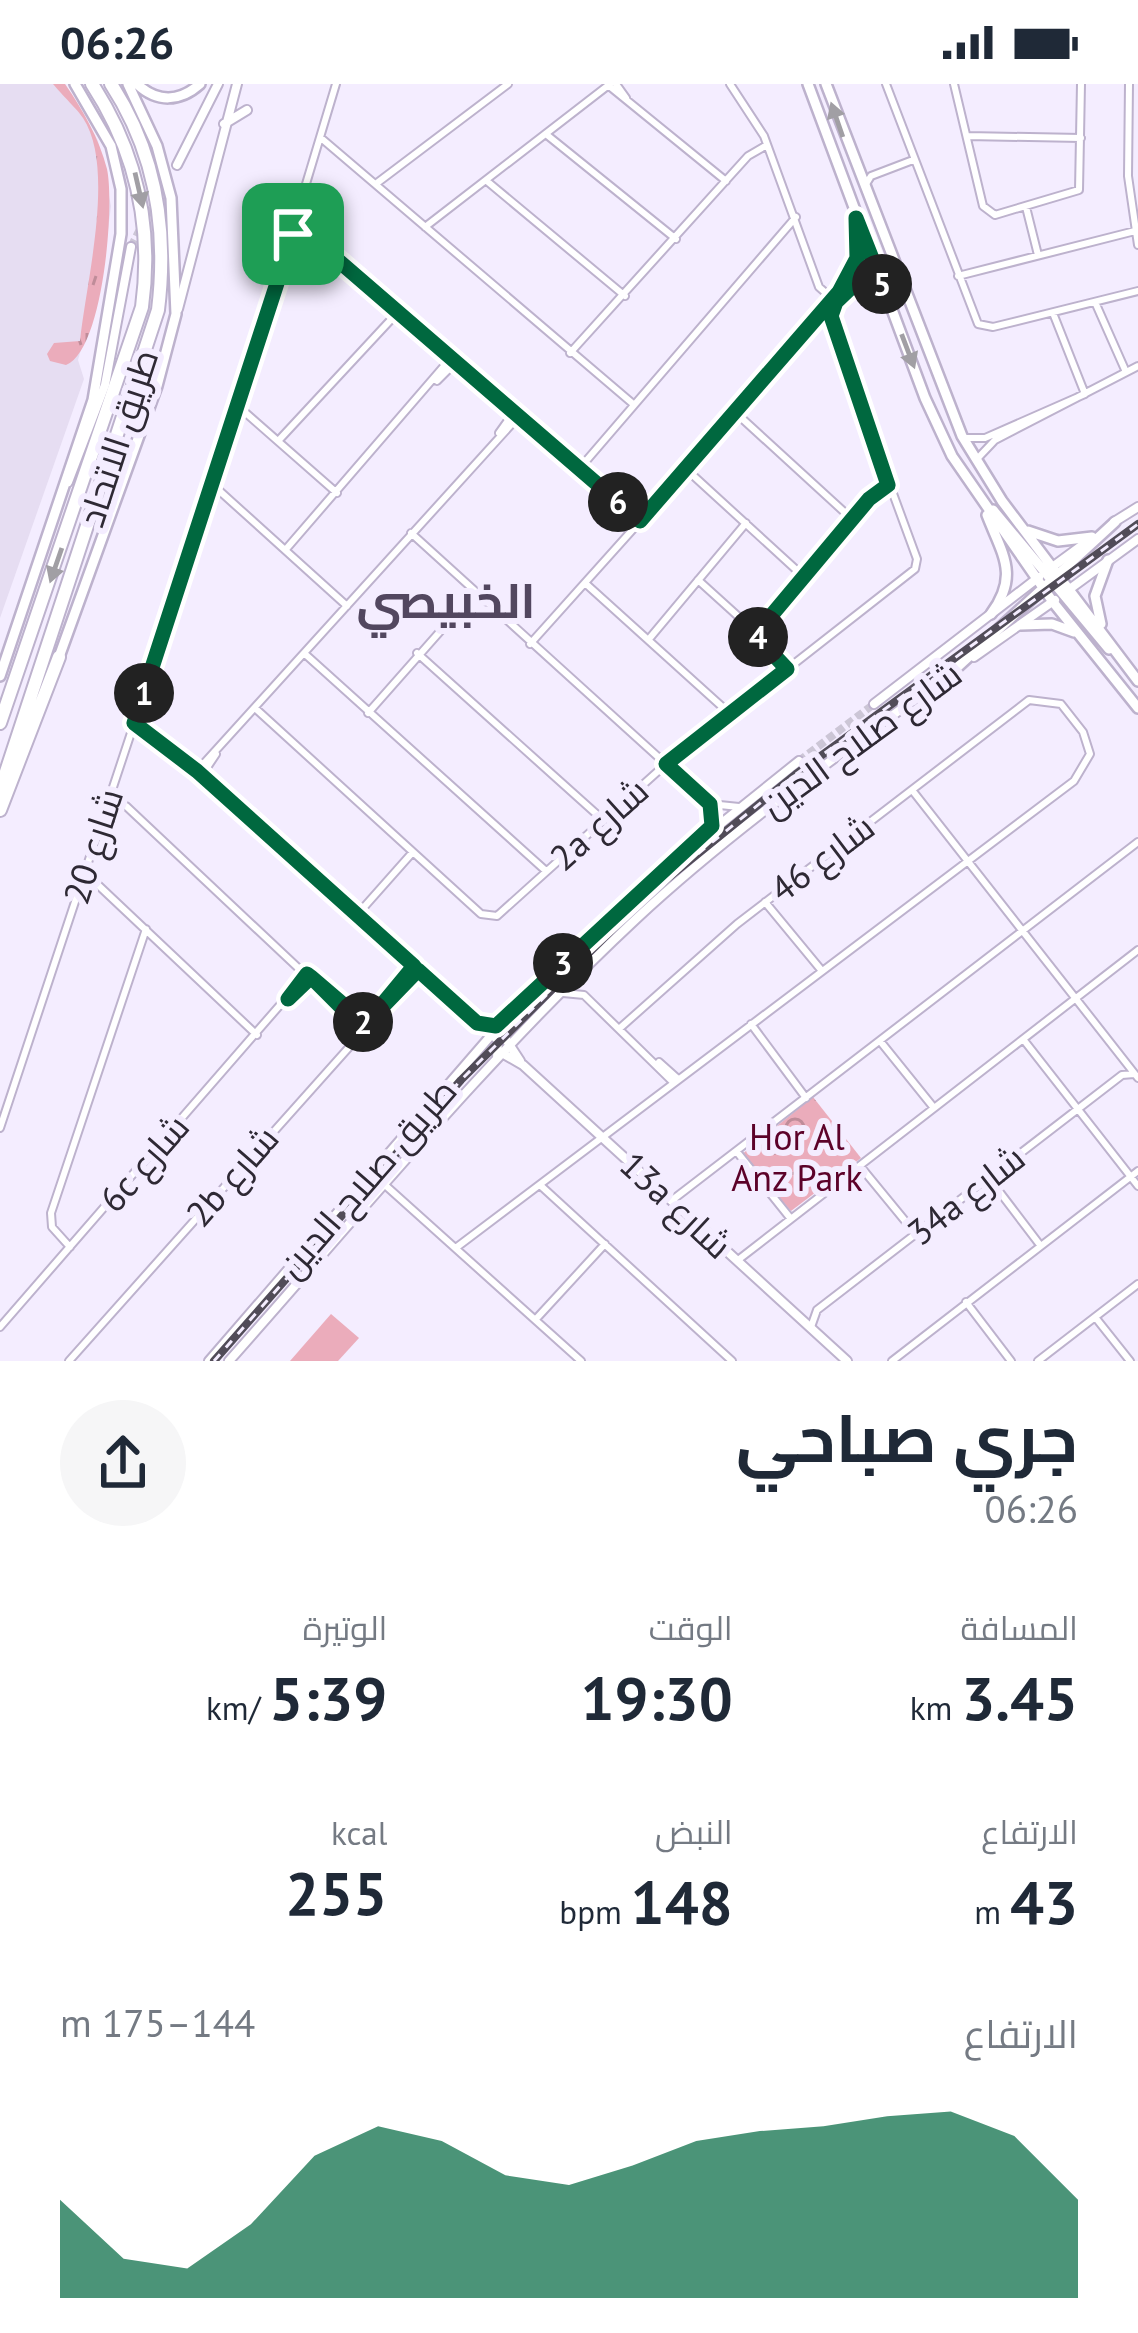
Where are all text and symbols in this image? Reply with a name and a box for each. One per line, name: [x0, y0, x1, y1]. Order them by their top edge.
text: 06:26: [60, 13, 174, 71]
one-way arrow: [827, 102, 845, 138]
one-way arrow: [130, 172, 149, 210]
pin: [242, 183, 344, 285]
icon: arrive: [260, 201, 326, 267]
pin: 5: [852, 254, 912, 314]
text: 5: [873, 262, 891, 305]
one-way arrow: [899, 333, 918, 369]
street label: طريق الاتحاد: [67, 343, 168, 533]
pin: 6: [588, 472, 648, 532]
text: 6: [609, 480, 627, 523]
one-way arrow: [46, 547, 64, 583]
district label: الخبيصي: [356, 569, 536, 638]
pin: 4: [728, 607, 788, 667]
text: 4: [749, 615, 767, 658]
street label: شارع صلاح الدين: [751, 650, 972, 829]
pin: 1: [114, 663, 174, 723]
text: 1: [135, 671, 153, 714]
street label: 2a شارع: [540, 767, 659, 882]
street label: شارع 20: [52, 782, 135, 910]
street label: شارع 46: [760, 803, 884, 914]
pin: 3: [533, 933, 593, 993]
text: 3: [554, 941, 572, 984]
pin: 2: [333, 992, 393, 1052]
text: 2: [354, 1000, 372, 1043]
street label: طريق صلاح الدين: [267, 1068, 468, 1289]
street label: 6c شارع: [88, 1104, 200, 1223]
park label: Hor Al Anz Park: [731, 1113, 863, 1201]
street label: 2b شارع: [175, 1116, 290, 1237]
street label: 34a شارع: [897, 1134, 1035, 1257]
street label: 13a شارع: [609, 1141, 742, 1270]
text: جري صباحي: [736, 1395, 1078, 1480]
button: share: [60, 1400, 186, 1526]
text: 06:26: [984, 1483, 1078, 1534]
text: الوتيرة: [303, 1606, 387, 1649]
text: الوقت: [649, 1606, 733, 1649]
text: المسافة: [961, 1606, 1078, 1649]
text: 5:39: [269, 1659, 387, 1737]
text: 19:30: [580, 1659, 733, 1737]
text: 3.45: [961, 1659, 1078, 1737]
text: /km: [206, 1686, 269, 1729]
text: km: [910, 1686, 961, 1729]
text: النبض: [655, 1810, 733, 1853]
text: الارتفاع: [981, 1810, 1078, 1853]
text: kcal: [331, 1811, 387, 1854]
text: 255: [285, 1854, 387, 1932]
text: 148: [631, 1863, 733, 1941]
text: 43: [1010, 1863, 1078, 1941]
text: bpm: [559, 1890, 631, 1933]
text: m: [974, 1890, 1010, 1933]
text: 144–175 m: [60, 1997, 255, 2048]
text: الارتفاع: [964, 2008, 1078, 2059]

